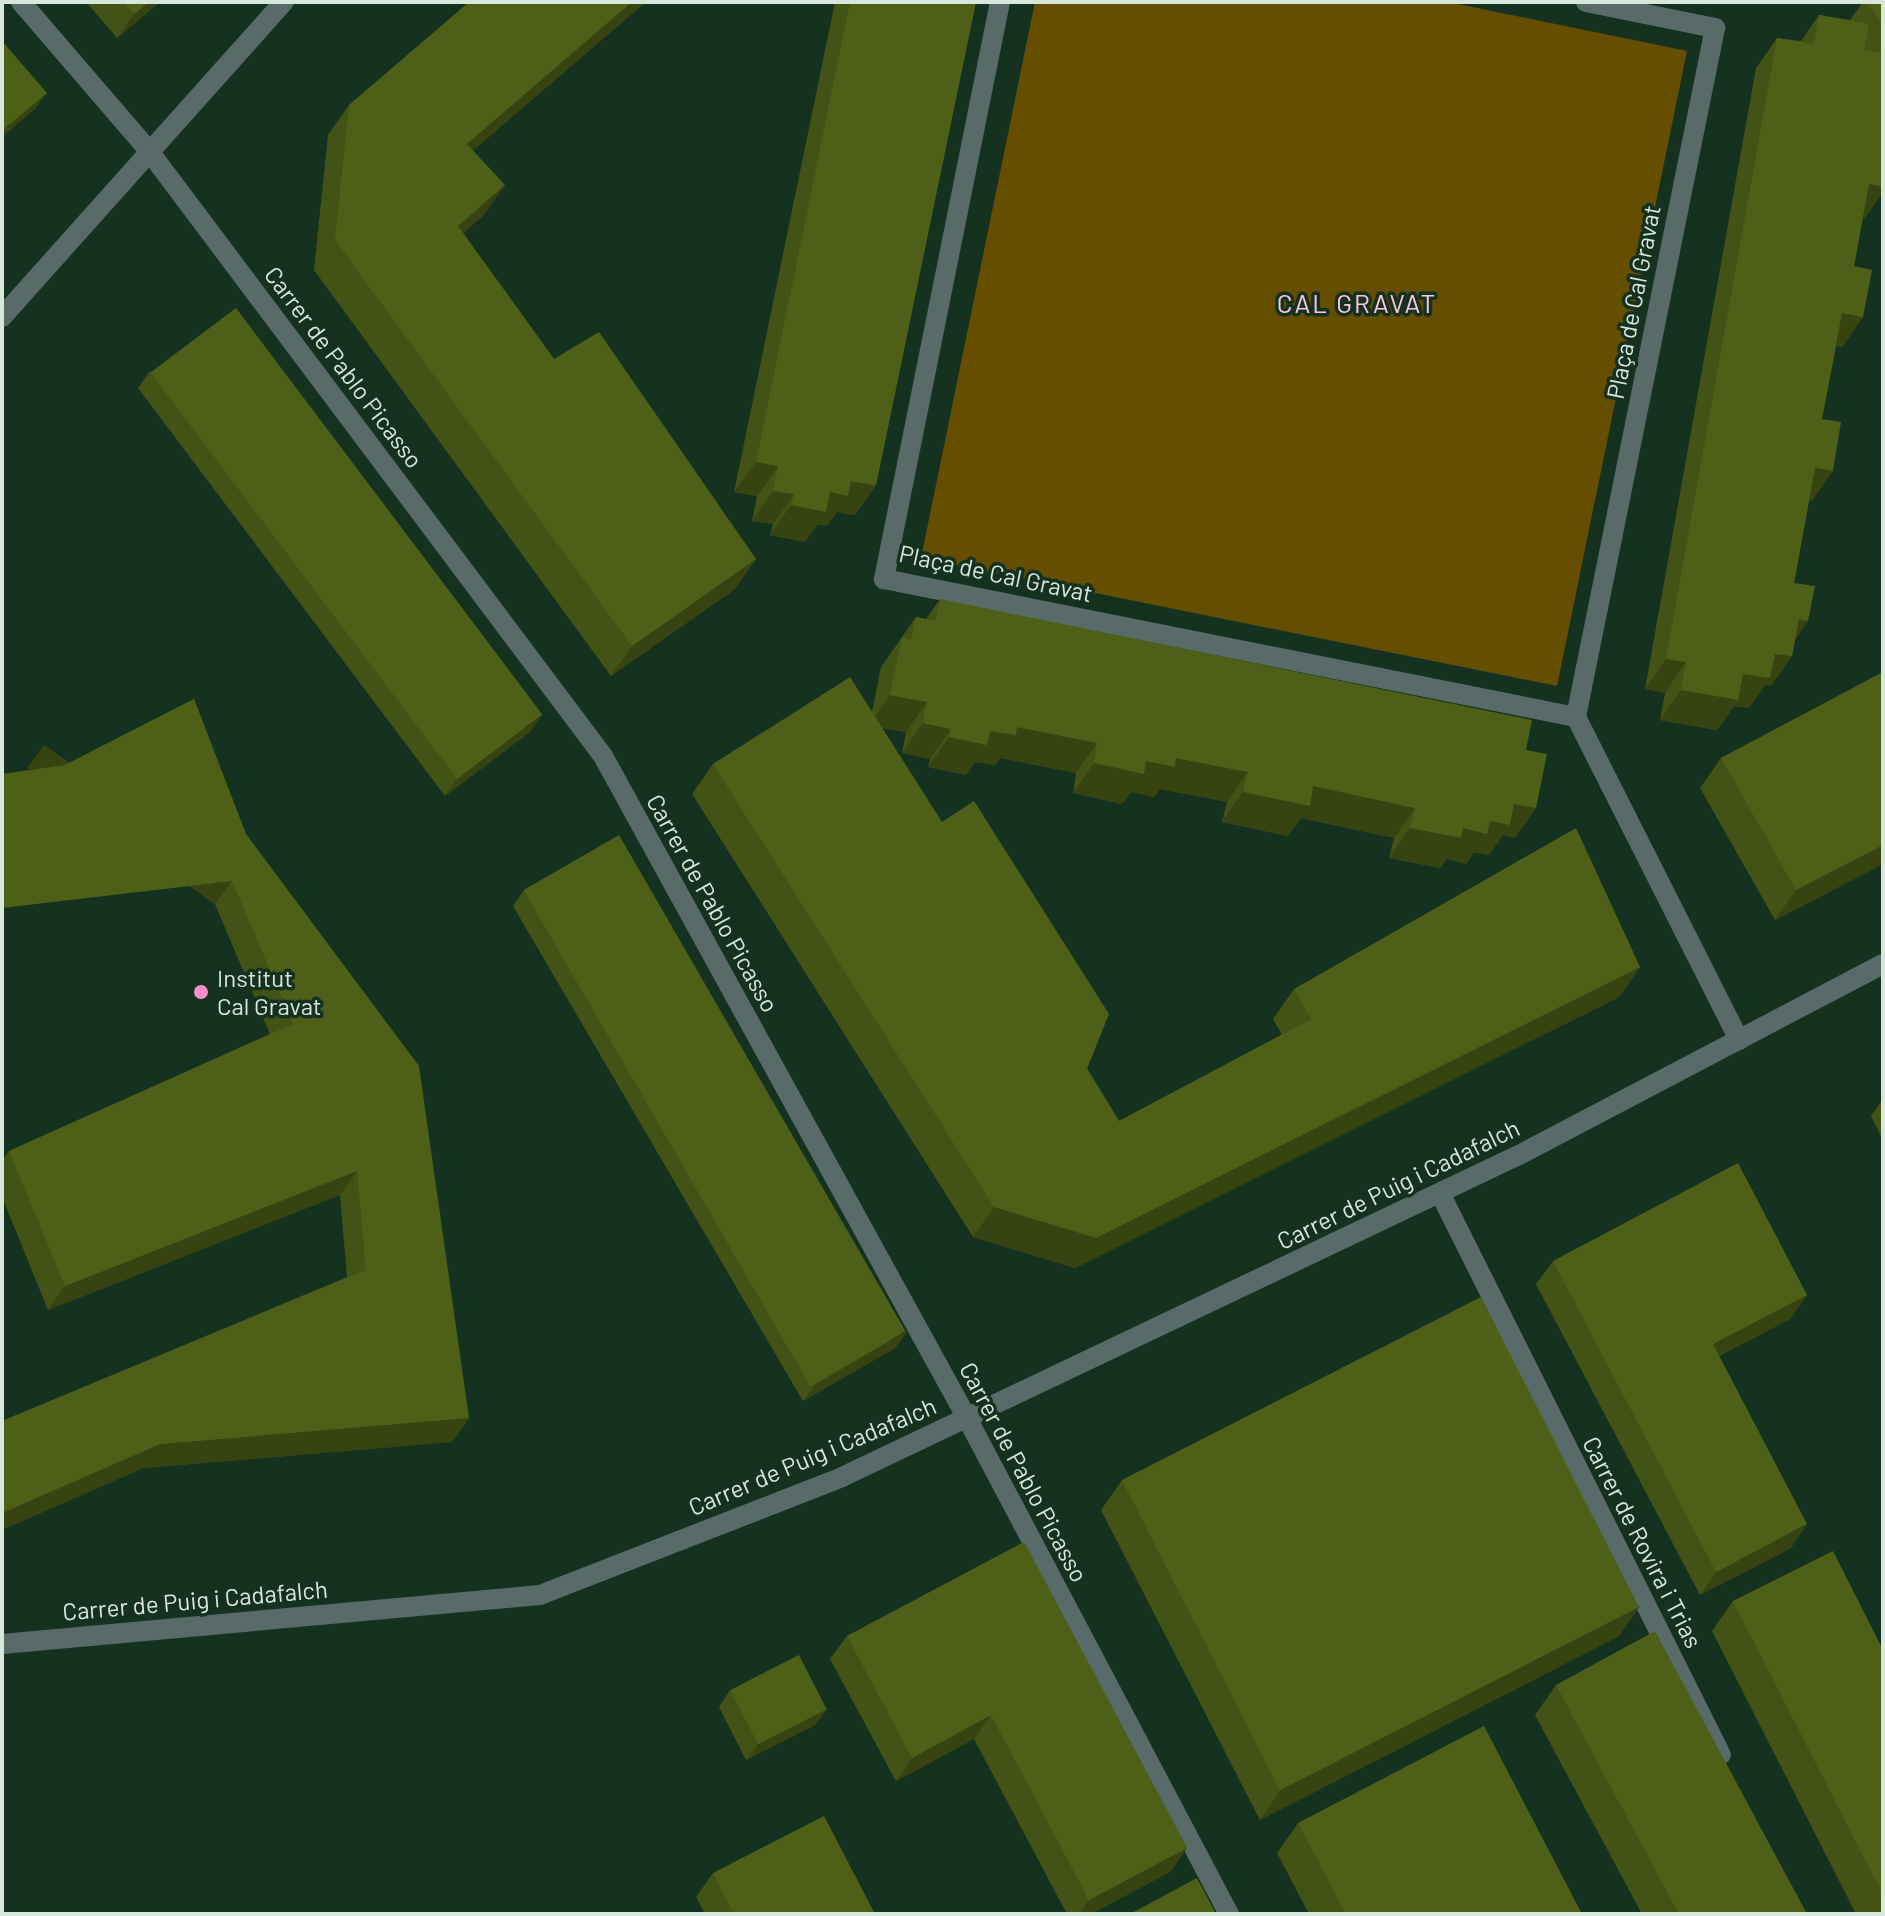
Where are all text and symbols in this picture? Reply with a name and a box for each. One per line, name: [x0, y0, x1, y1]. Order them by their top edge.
street label: Plaça de Cal Gravat: [1600, 203, 1666, 401]
street label: Carrer de Pablo Picasso: [259, 261, 429, 473]
district label: CAL GRAVAT: [1277, 287, 1437, 319]
street label: Plaça de Cal Gravat: [897, 538, 1095, 608]
street label: Carrer de Pablo Picasso: [641, 789, 785, 1017]
place label: Institut Cal Gravat: [217, 964, 322, 1020]
marker: Institut Cal Gravat: [192, 983, 210, 1001]
street label: Carrer de Puig i Cadafalch: [1272, 1113, 1524, 1255]
street label: Carrer de Pablo Picasso: [954, 1357, 1094, 1587]
street label: Carrer de Puig i Cadafalch: [684, 1391, 940, 1521]
street label: Carrer de Rovira i Trias: [1577, 1431, 1709, 1653]
street label: Carrer de Puig i Cadafalch: [61, 1574, 329, 1626]

